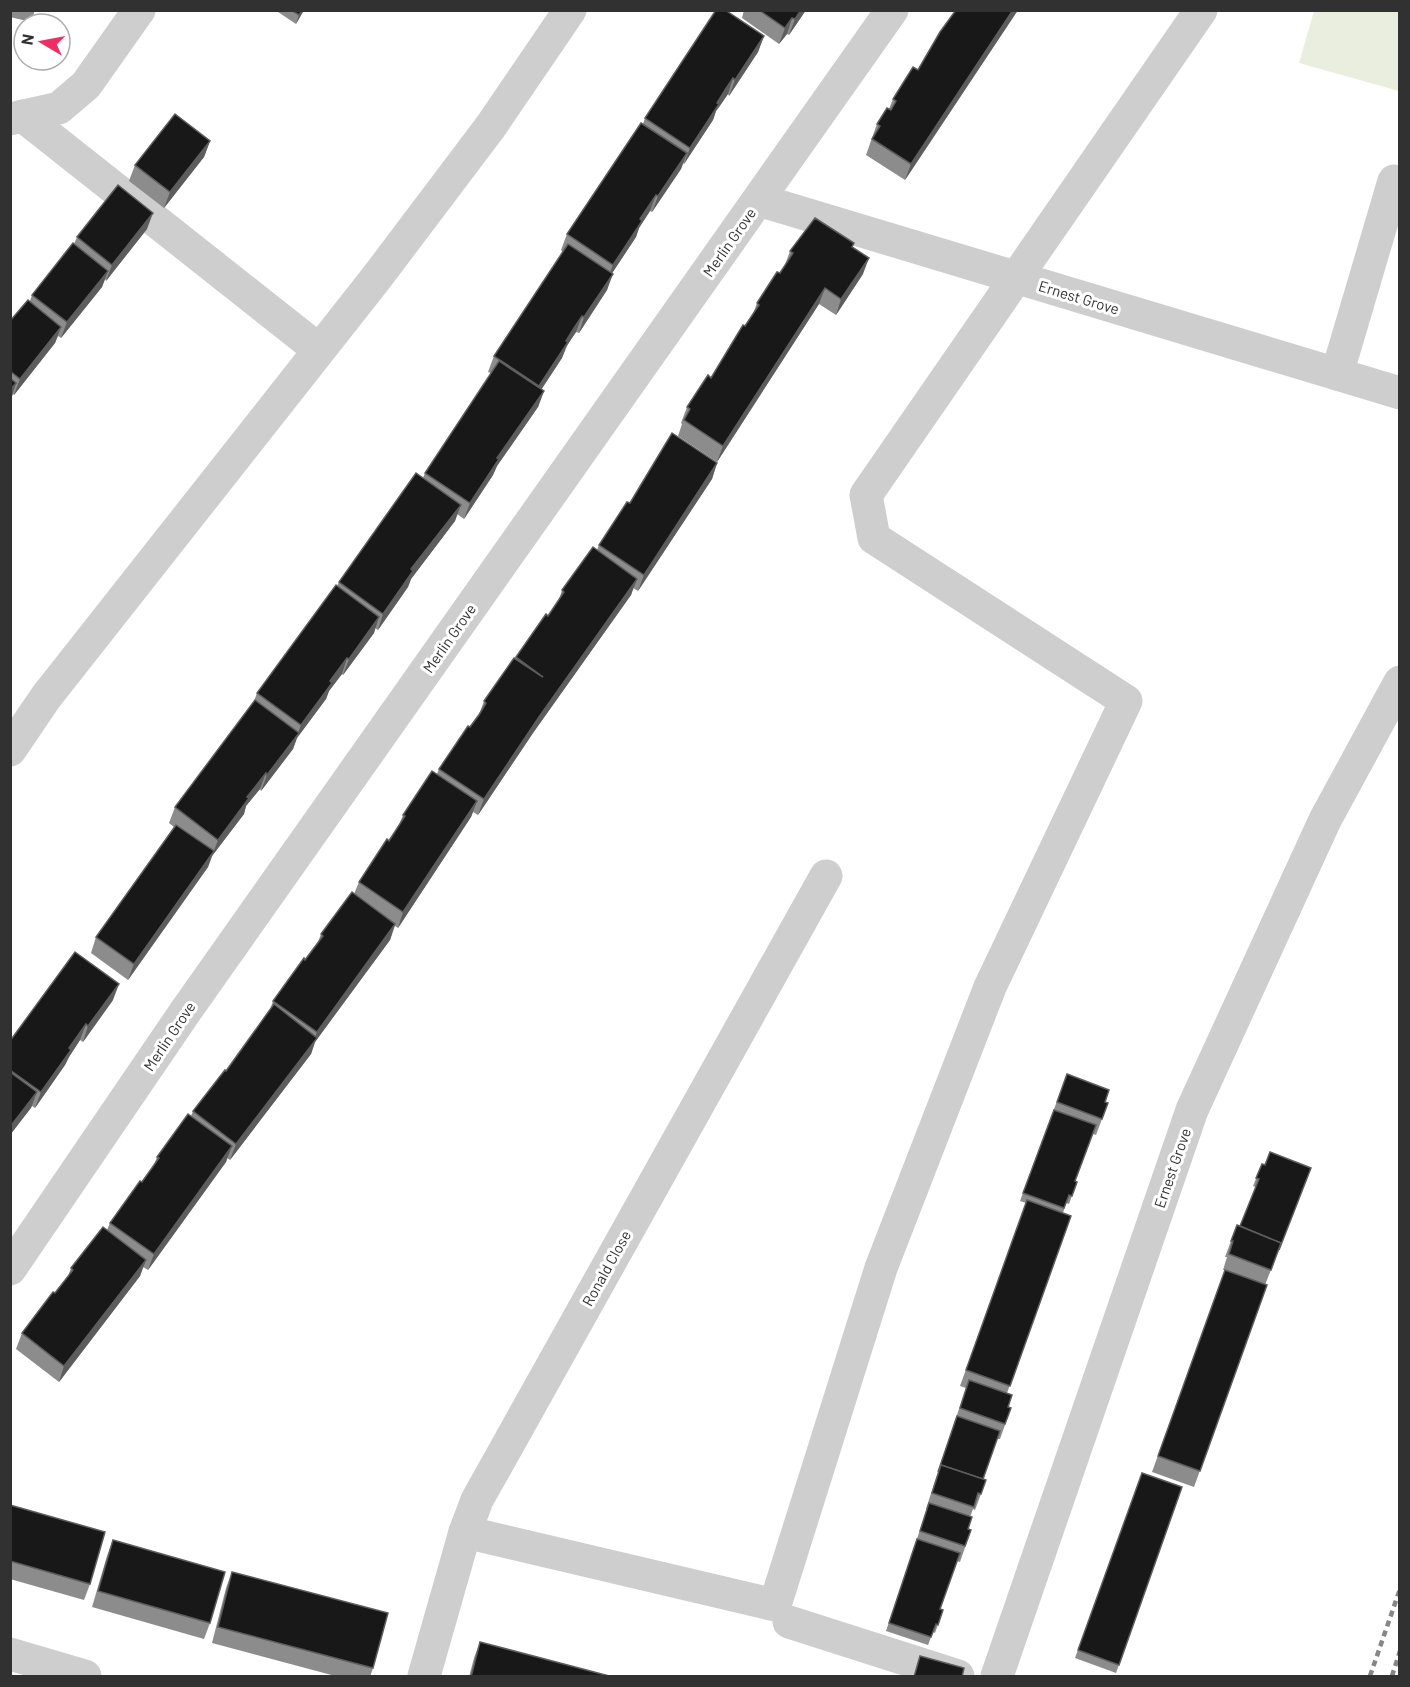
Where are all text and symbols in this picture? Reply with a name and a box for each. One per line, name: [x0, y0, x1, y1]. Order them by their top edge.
north arrow: [12, 12, 72, 72]
text: N: [16, 32, 37, 46]
street label: Merlin Grove: [699, 204, 759, 280]
street label: Ernest Grove: [1037, 276, 1121, 318]
street label: Merlin Grove: [419, 600, 479, 676]
street label: Merlin Grove: [139, 998, 199, 1074]
street label: Ernest Grove: [1150, 1126, 1194, 1210]
street label: Ronald Close: [578, 1227, 634, 1309]

